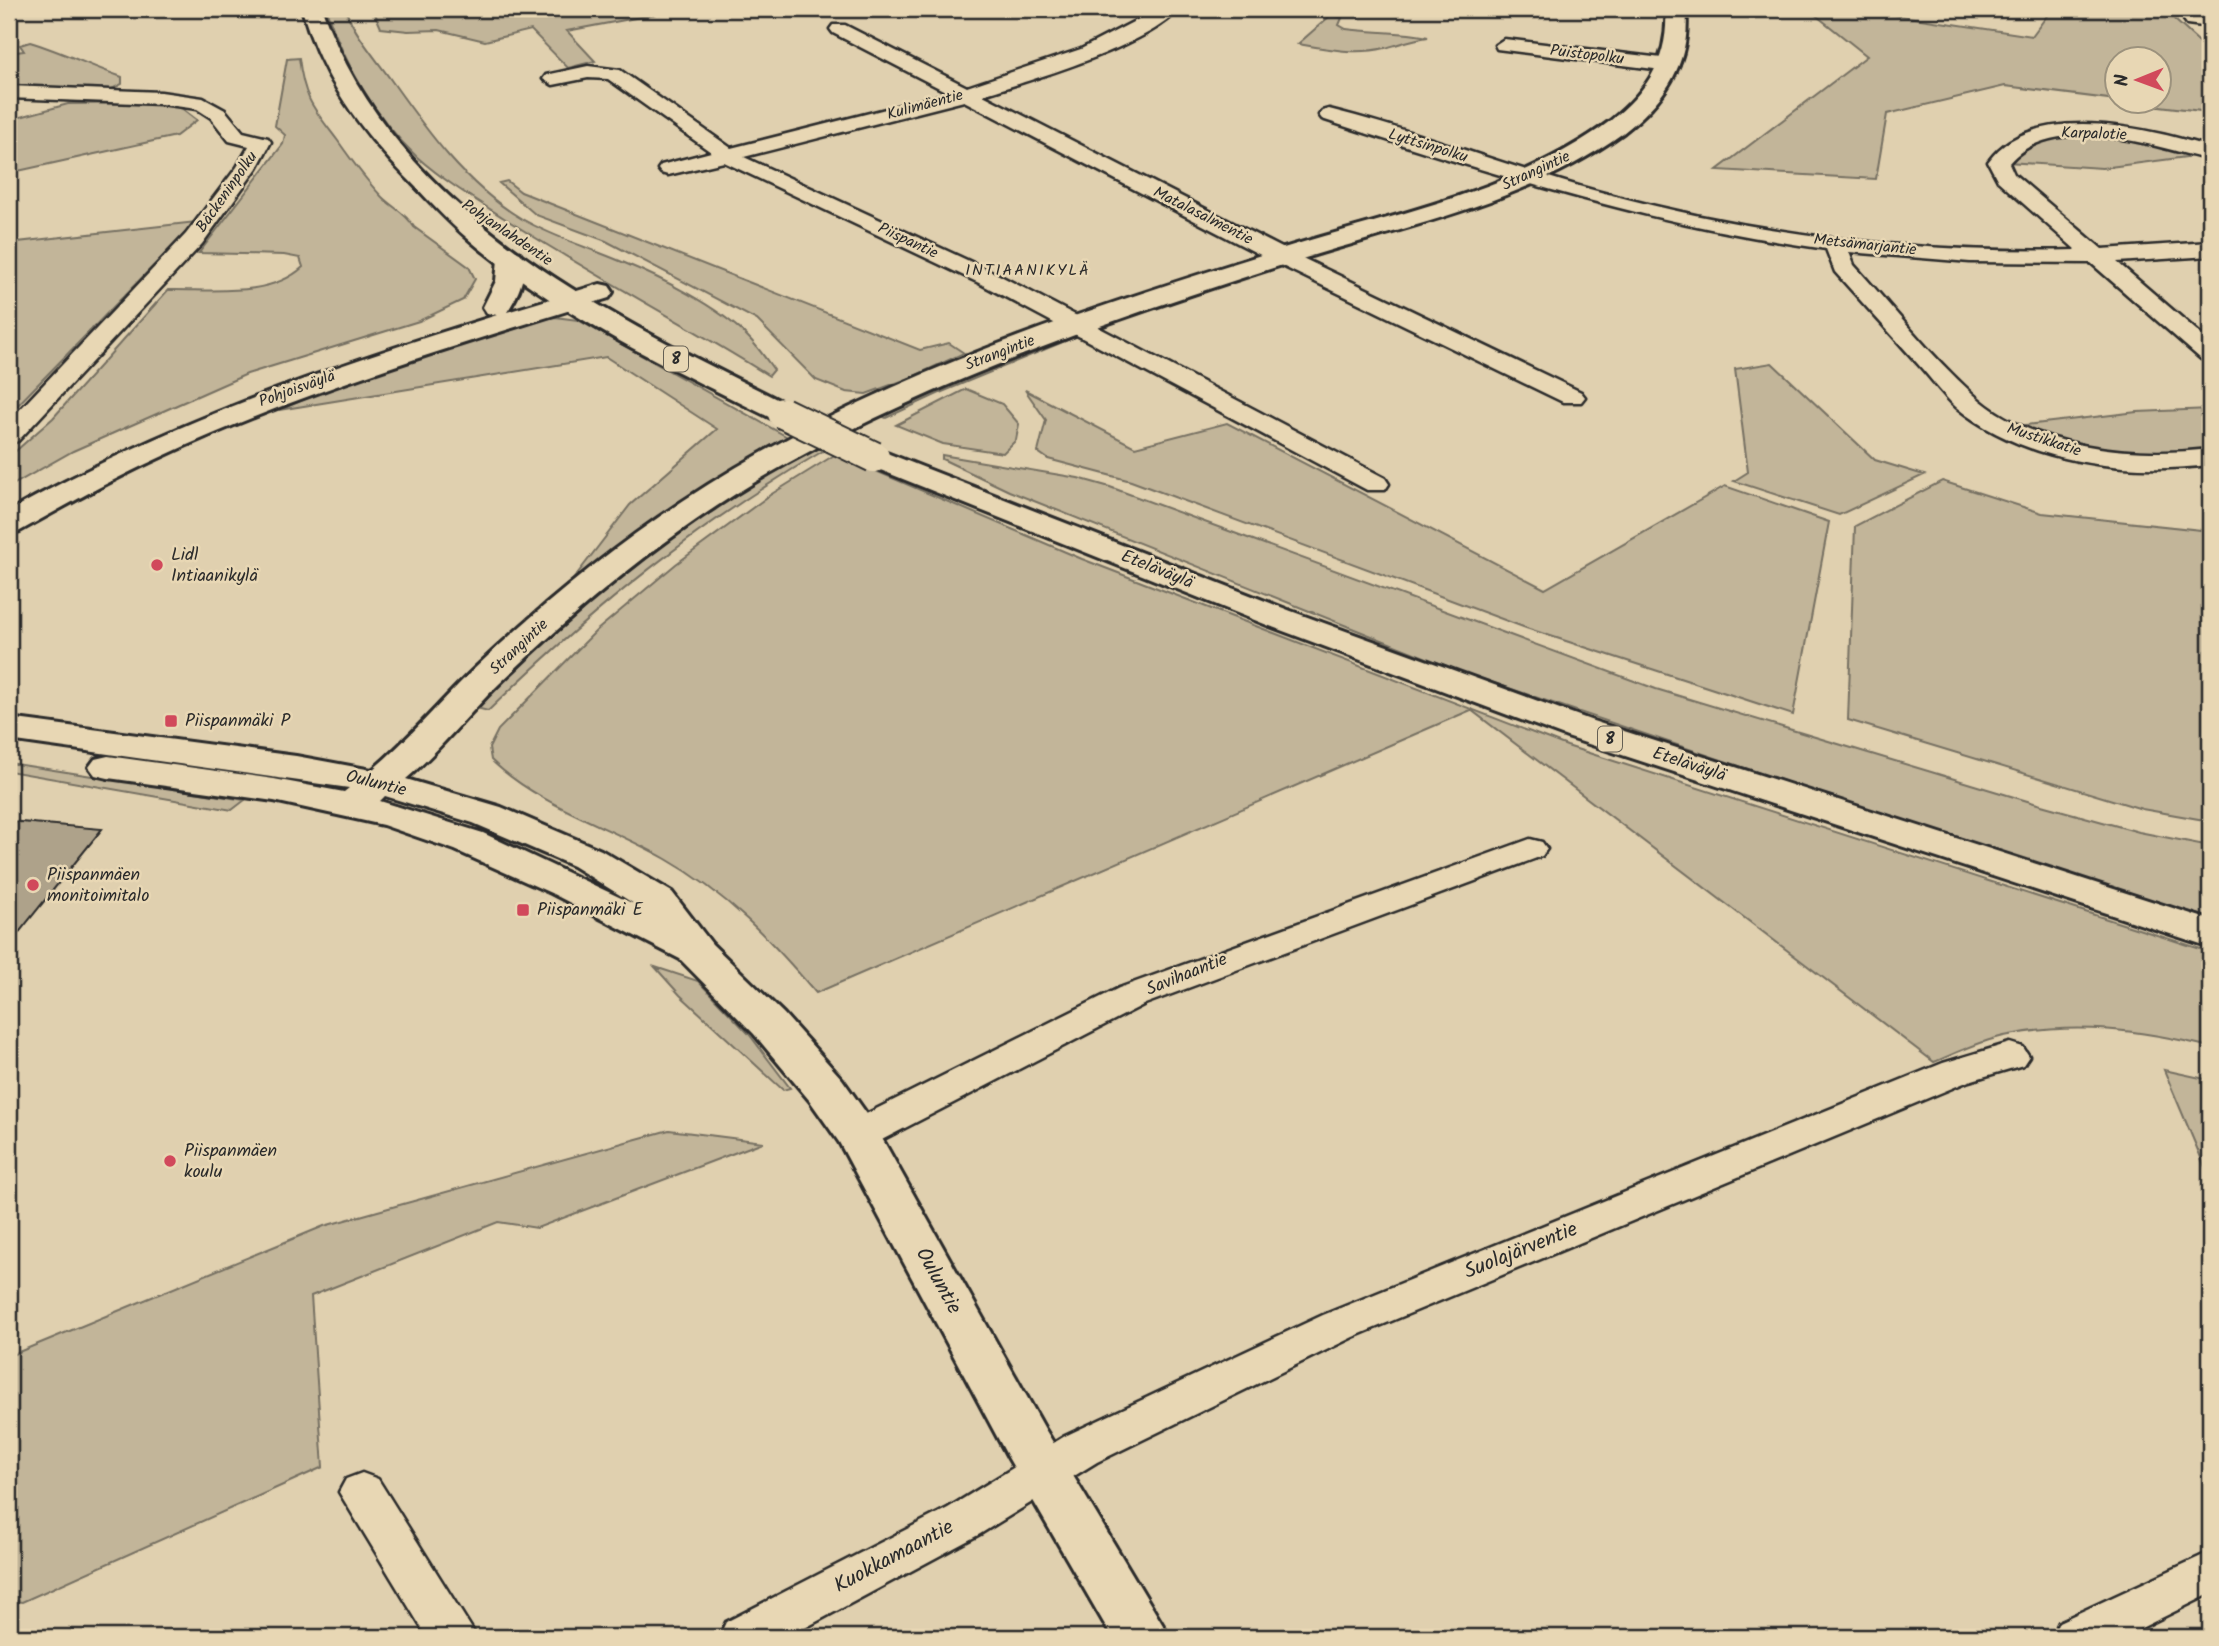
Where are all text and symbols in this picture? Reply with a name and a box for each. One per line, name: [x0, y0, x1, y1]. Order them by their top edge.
street label: Puistopolku: [1549, 38, 1626, 72]
north arrow: [2104, 46, 2174, 116]
text: N: [2108, 74, 2138, 87]
street label: Kulimäentie: [884, 83, 966, 127]
street label: Karpalotie: [2061, 120, 2127, 148]
street label: Lyttsinpolku: [1385, 122, 1471, 170]
street label: Strangintie: [1498, 144, 1574, 198]
street label: Bäckeninpolku: [190, 146, 264, 238]
street label: Matalasalmentie: [1149, 180, 1257, 252]
street label: Pohjanlahdentie: [456, 193, 558, 273]
street label: Piispantie: [874, 216, 942, 266]
street label: Metsämarjantie: [1812, 227, 1918, 263]
district label: INTIAANIKYLÄ: [965, 258, 1091, 283]
street label: Strangintie: [961, 328, 1039, 378]
road number: 8: [664, 346, 688, 372]
street label: Pohjoisväylä: [255, 363, 340, 414]
street label: Mustikkatie: [2004, 416, 2084, 464]
place label: Lidl Intiaanikylä: [171, 541, 259, 591]
street label: Eteläväylä: [1116, 542, 1199, 598]
marker: Lidl Intiaanikylä: [149, 557, 165, 573]
street label: Strangintie: [484, 613, 554, 681]
place label: Piispanmäki P: [185, 707, 291, 736]
marker: Piispanmäki P: [163, 713, 179, 729]
road number: 8: [1598, 726, 1622, 752]
street label: Eteläväylä: [1648, 739, 1731, 791]
street label: Ouluntie: [343, 762, 409, 806]
place label: Piispanmäen monitoimitalo: [47, 861, 149, 911]
marker: Piispanmäen monitoimitalo: [25, 877, 41, 893]
place label: Piispanmäki E: [537, 896, 643, 925]
marker: Piispanmäki E: [515, 902, 531, 918]
street label: Savihaantie: [1142, 946, 1232, 1004]
place label: Piispanmäen koulu: [184, 1137, 277, 1187]
marker: Piispanmäen koulu: [162, 1153, 178, 1169]
street label: Suolajärventie: [1459, 1213, 1583, 1289]
street label: Ouluntie: [906, 1242, 970, 1321]
street label: Kuokkamaantie: [828, 1511, 960, 1602]

